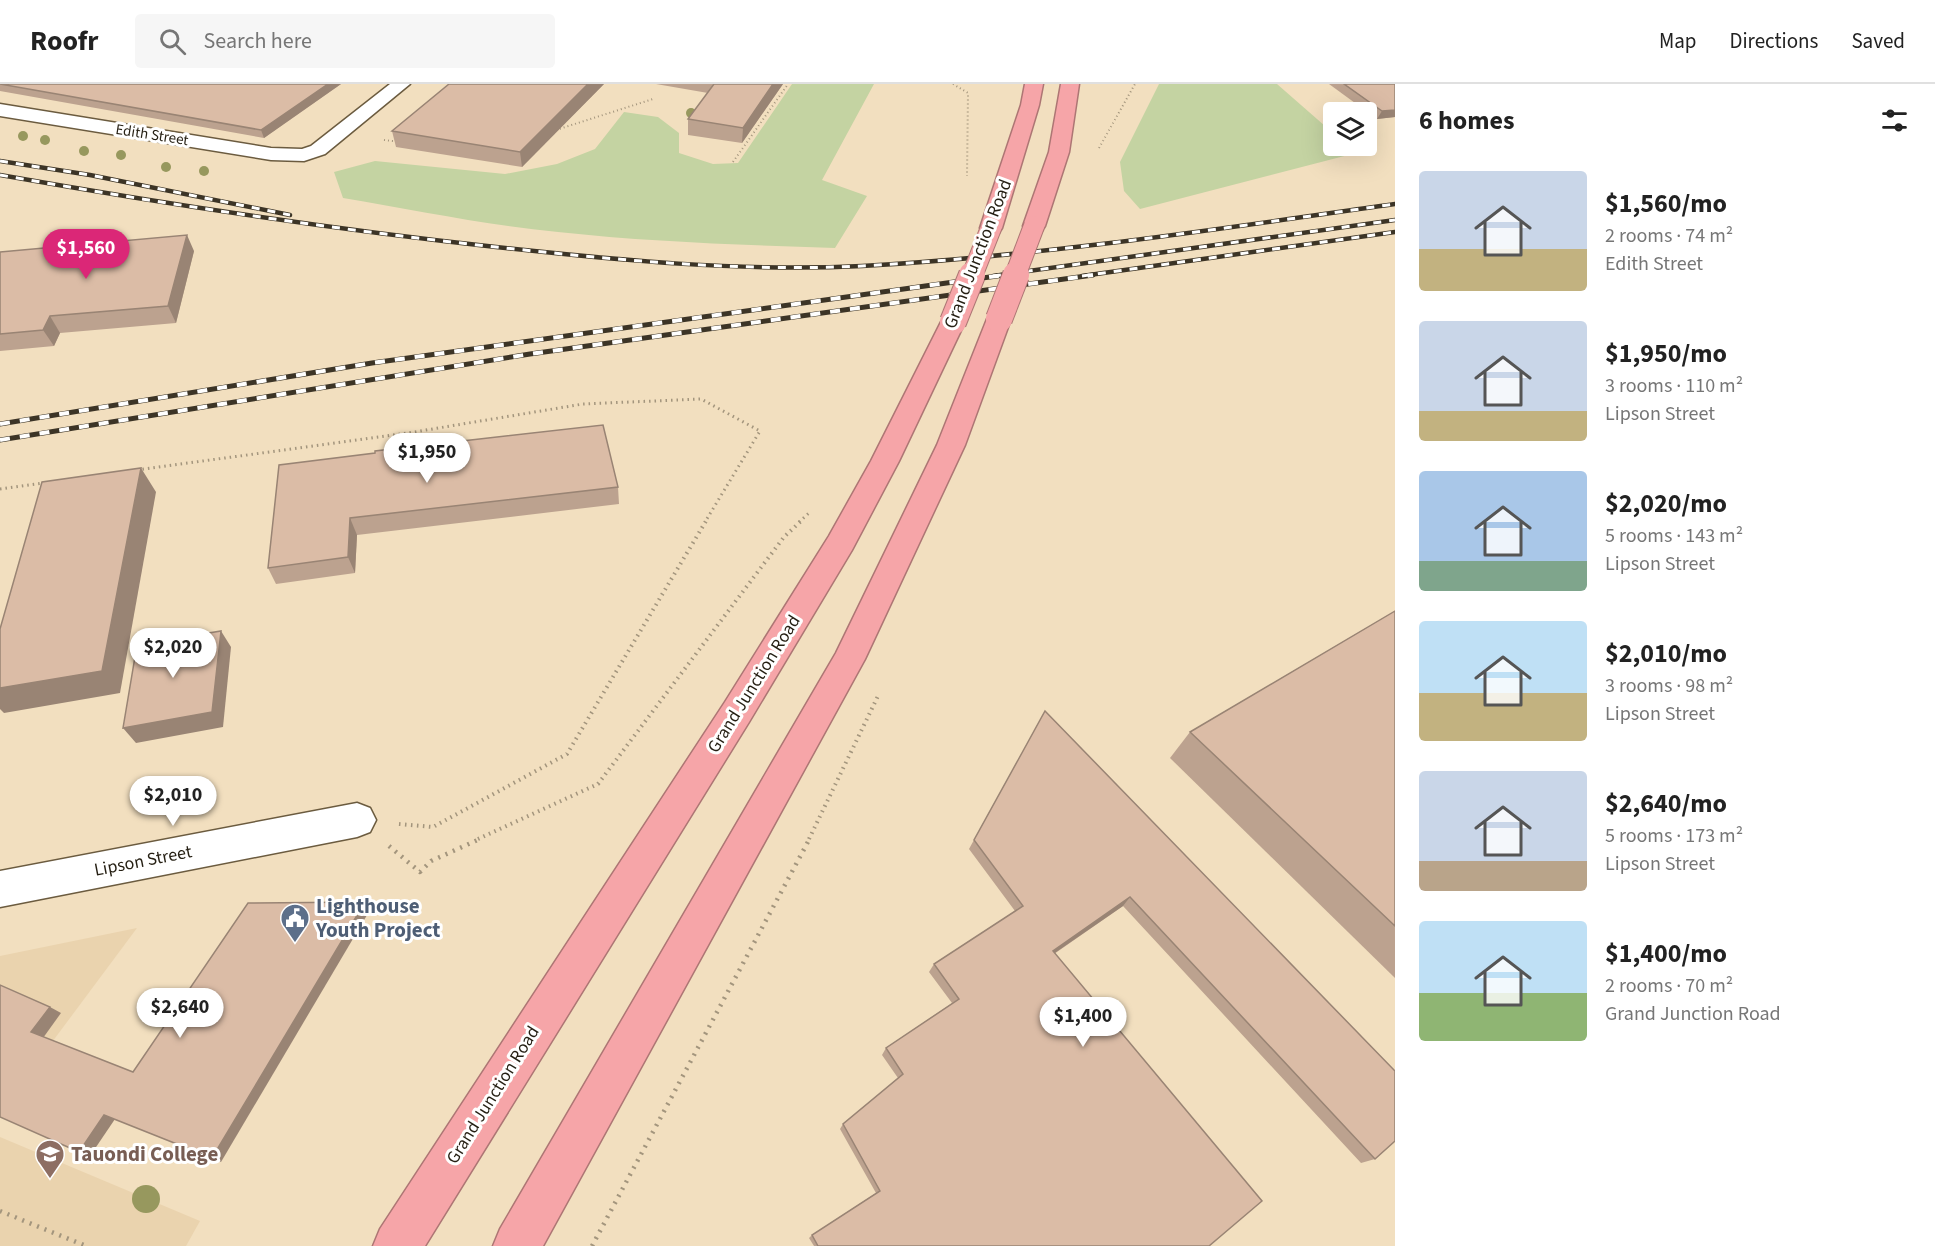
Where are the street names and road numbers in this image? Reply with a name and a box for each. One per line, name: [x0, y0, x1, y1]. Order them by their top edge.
street label: Edith Street: [114, 119, 190, 151]
street label: Grand Junction Road: [938, 176, 1018, 332]
street label: Grand Junction Road: [702, 610, 806, 758]
street label: Lipson Street: [92, 839, 194, 883]
street label: Grand Junction Road: [441, 1021, 545, 1169]

